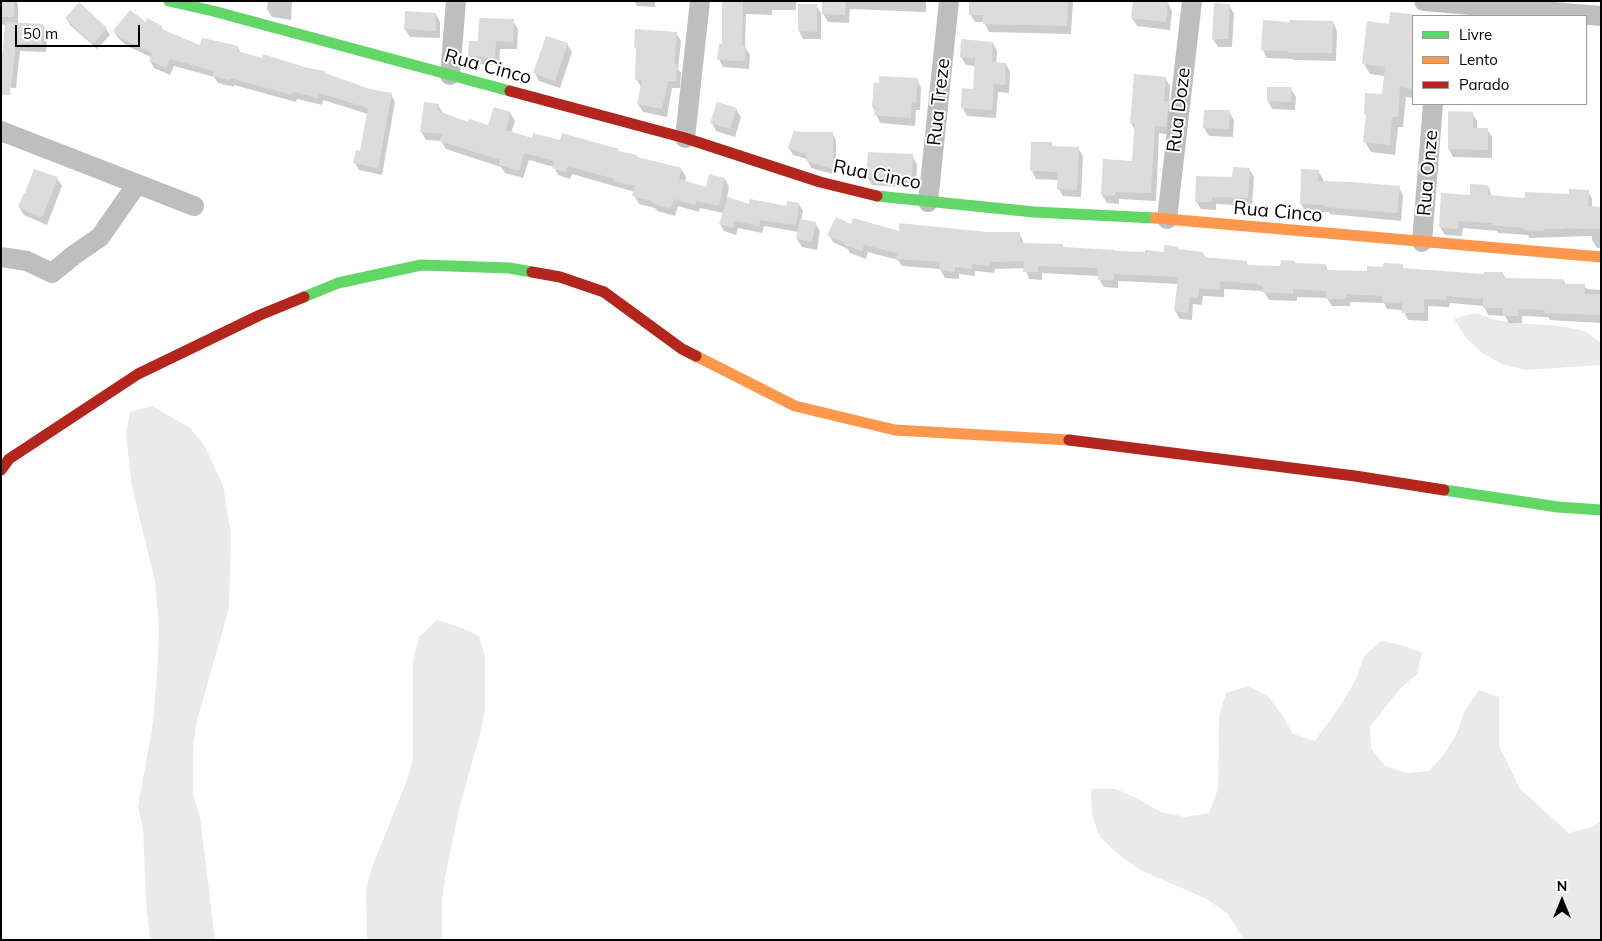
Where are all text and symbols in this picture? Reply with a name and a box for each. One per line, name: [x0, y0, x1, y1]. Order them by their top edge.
scale bar: [18, 15, 142, 47]
legend: [1412, 15, 1587, 105]
text: 50 m: [23, 24, 58, 43]
text: Livre: [1459, 25, 1492, 44]
street label: Rua Cinco: [442, 44, 534, 90]
text: Lento: [1459, 50, 1498, 69]
street label: Rua Treze: [923, 57, 955, 147]
street label: Rua Doze: [1162, 66, 1196, 154]
text: Parado: [1459, 75, 1509, 94]
street label: Rua Onze: [1413, 129, 1443, 217]
street label: Rua Cinco: [831, 155, 923, 195]
street label: Rua Cinco: [1233, 197, 1323, 227]
north arrow: [1537, 876, 1587, 926]
text: N: [1557, 877, 1567, 895]

